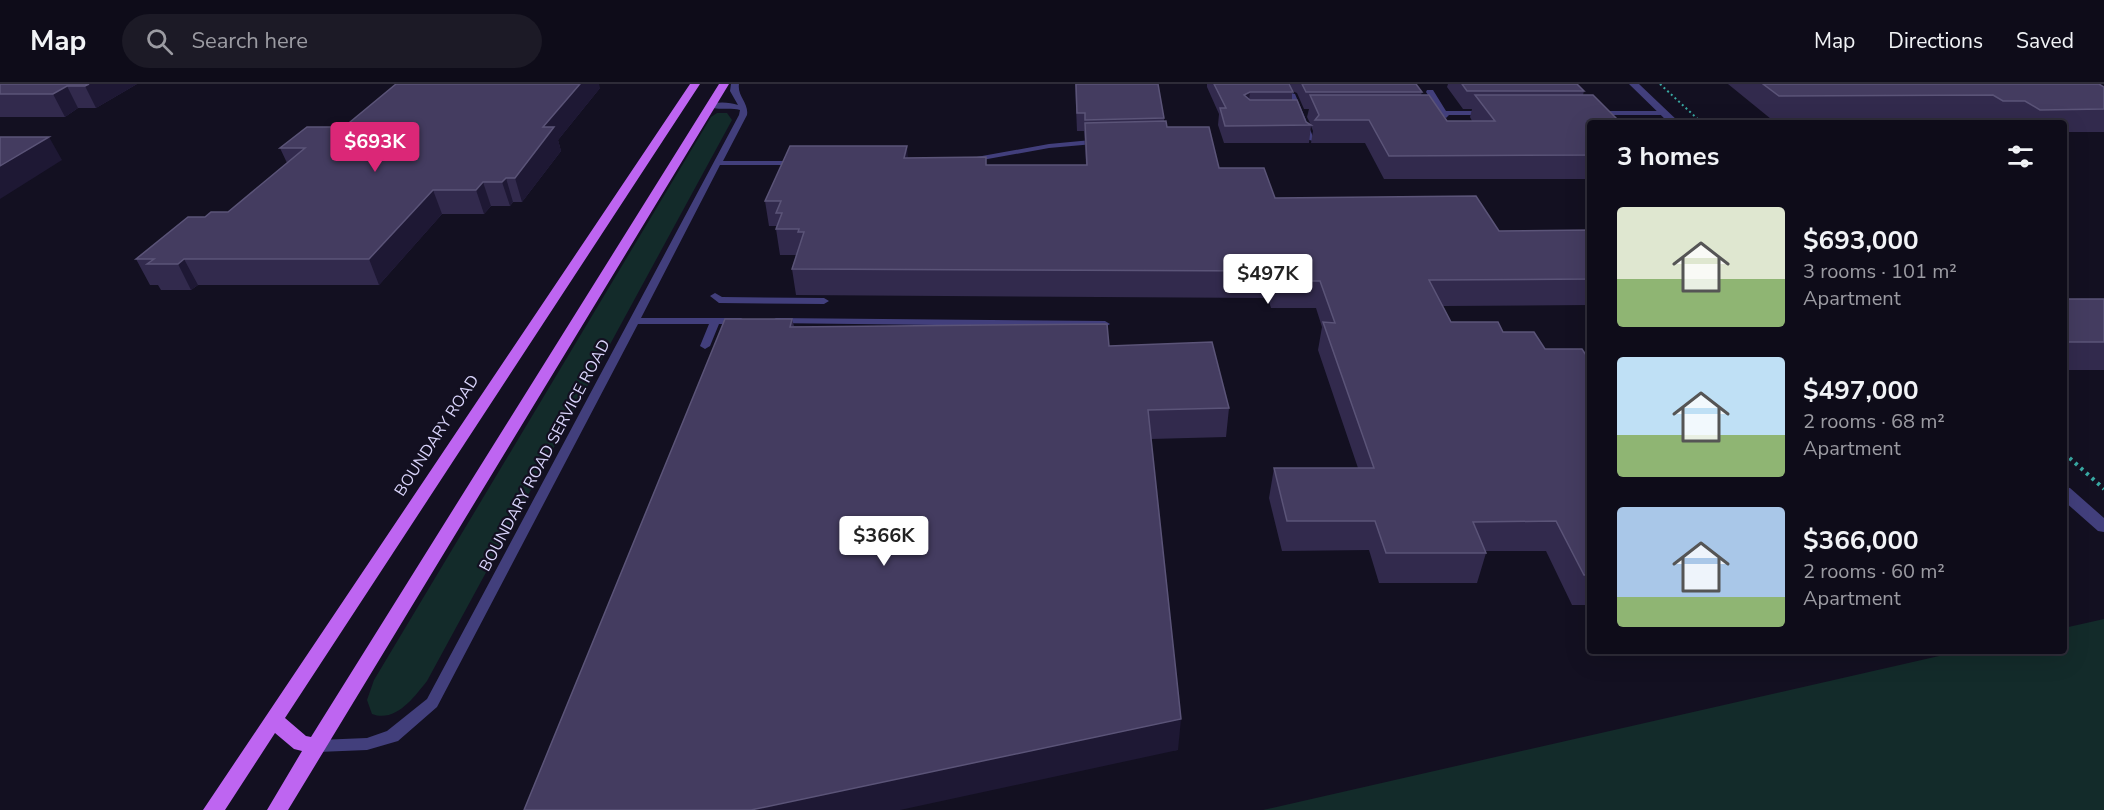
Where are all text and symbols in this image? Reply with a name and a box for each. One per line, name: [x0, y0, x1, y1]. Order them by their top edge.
search box: [122, 14, 542, 68]
text: Map: [30, 22, 86, 60]
icon: search: [143, 25, 176, 58]
text: Search here: [191, 26, 308, 56]
text: Map: [1814, 27, 1855, 55]
text: Directions: [1888, 27, 1983, 55]
text: Saved: [2016, 27, 2074, 55]
pin: $693K: [333, 122, 417, 173]
text: $693K: [344, 128, 406, 155]
text: 3 homes: [1617, 139, 1719, 174]
icon: filters: [2004, 140, 2037, 173]
text: $693,000: [1803, 223, 1919, 258]
icon: home: [1665, 231, 1737, 303]
pin: $497K: [1226, 254, 1310, 305]
text: 3 rooms · 101 m²: [1803, 258, 1957, 285]
text: $497K: [1237, 260, 1299, 287]
text: Apartment: [1803, 285, 1901, 312]
street label: BOUNDARY ROAD SERVICE ROAD: [474, 336, 616, 575]
street label: BOUNDARY ROAD: [389, 371, 484, 500]
text: $497,000: [1803, 373, 1919, 408]
icon: home: [1665, 381, 1737, 453]
text: 2 rooms · 68 m²: [1803, 408, 1945, 435]
text: Apartment: [1803, 435, 1901, 462]
pin: $366K: [842, 516, 926, 567]
text: $366K: [853, 522, 915, 549]
text: $366,000: [1803, 523, 1919, 558]
icon: home: [1665, 531, 1737, 603]
text: 2 rooms · 60 m²: [1803, 558, 1945, 585]
text: Apartment: [1803, 585, 1901, 612]

